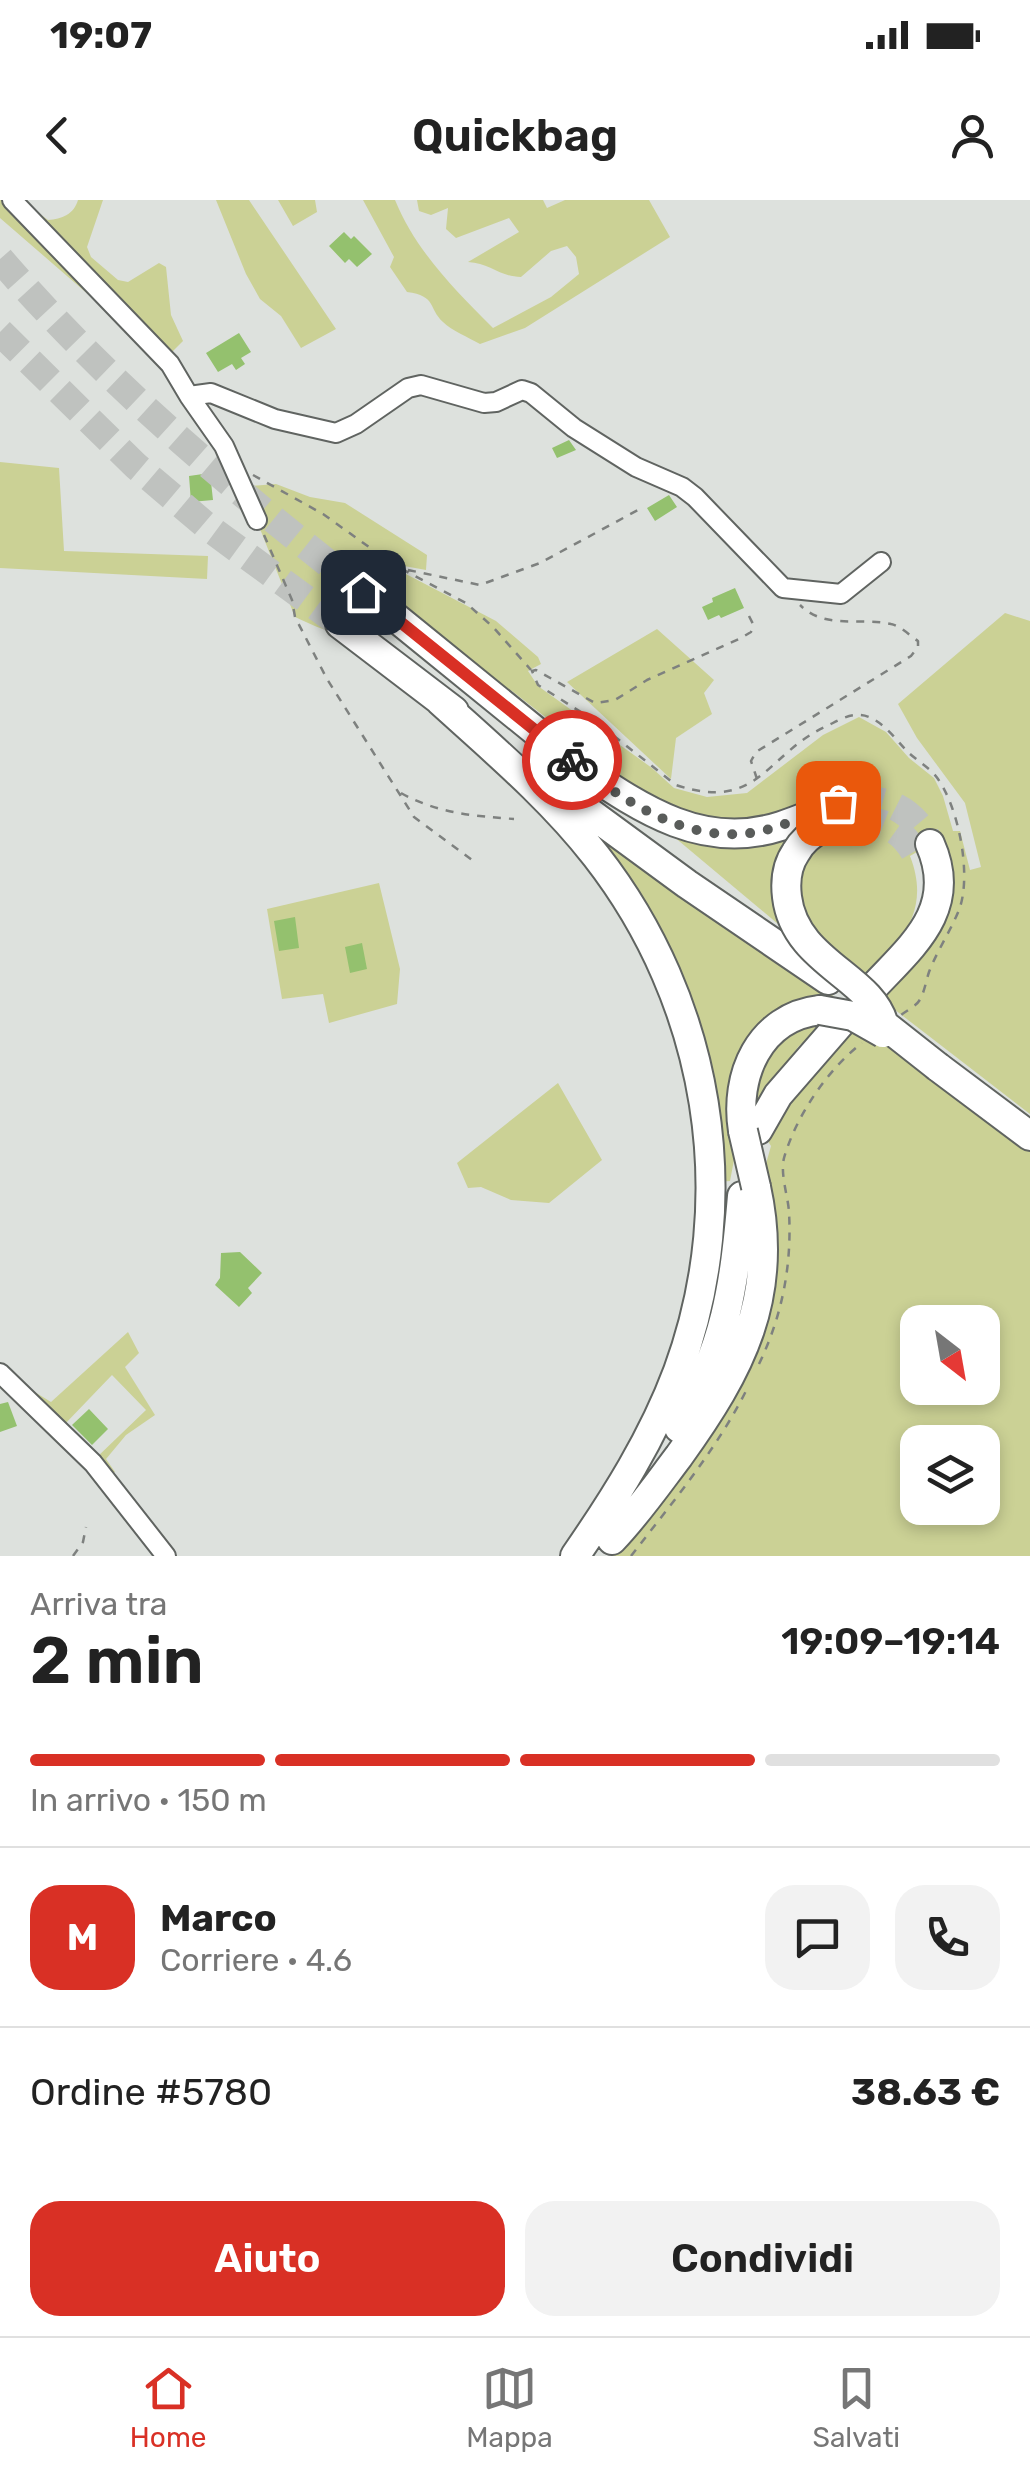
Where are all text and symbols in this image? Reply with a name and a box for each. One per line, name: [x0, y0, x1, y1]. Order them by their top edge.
text: 19:07: [50, 12, 152, 58]
icon: back: [30, 108, 85, 163]
icon: person: [945, 108, 1000, 163]
text: Quickbag: [412, 109, 618, 162]
pin: [321, 550, 406, 635]
icon: home: [336, 565, 391, 620]
courier: [522, 710, 622, 810]
icon: bike: [545, 733, 600, 788]
pin: [796, 761, 881, 846]
icon: bag: [811, 776, 866, 831]
north arrow: [900, 1305, 1000, 1405]
map controls: [900, 1305, 1000, 1525]
button: layers: [900, 1425, 1000, 1525]
text: Arriva tra: [30, 1585, 168, 1623]
text: 19:09–19:14: [781, 1618, 1000, 1664]
text: 2 min: [30, 1622, 204, 1699]
text: In arrivo · 150 m: [30, 1781, 267, 1819]
button: chat: [765, 1885, 870, 1990]
button: phone: [895, 1885, 1000, 1990]
text: Marco: [160, 1895, 277, 1941]
text: M: [67, 1914, 98, 1960]
text: Corriere · 4.6: [160, 1941, 352, 1979]
text: Ordine #5780: [30, 2069, 272, 2115]
text: 38.63 €: [851, 2069, 1000, 2115]
button: Aiuto: [30, 2201, 505, 2316]
button: Condividi: [525, 2201, 1000, 2316]
tab: Home: [130, 2361, 207, 2454]
tab: Mappa: [466, 2361, 553, 2454]
tab: Salvati: [812, 2361, 900, 2454]

